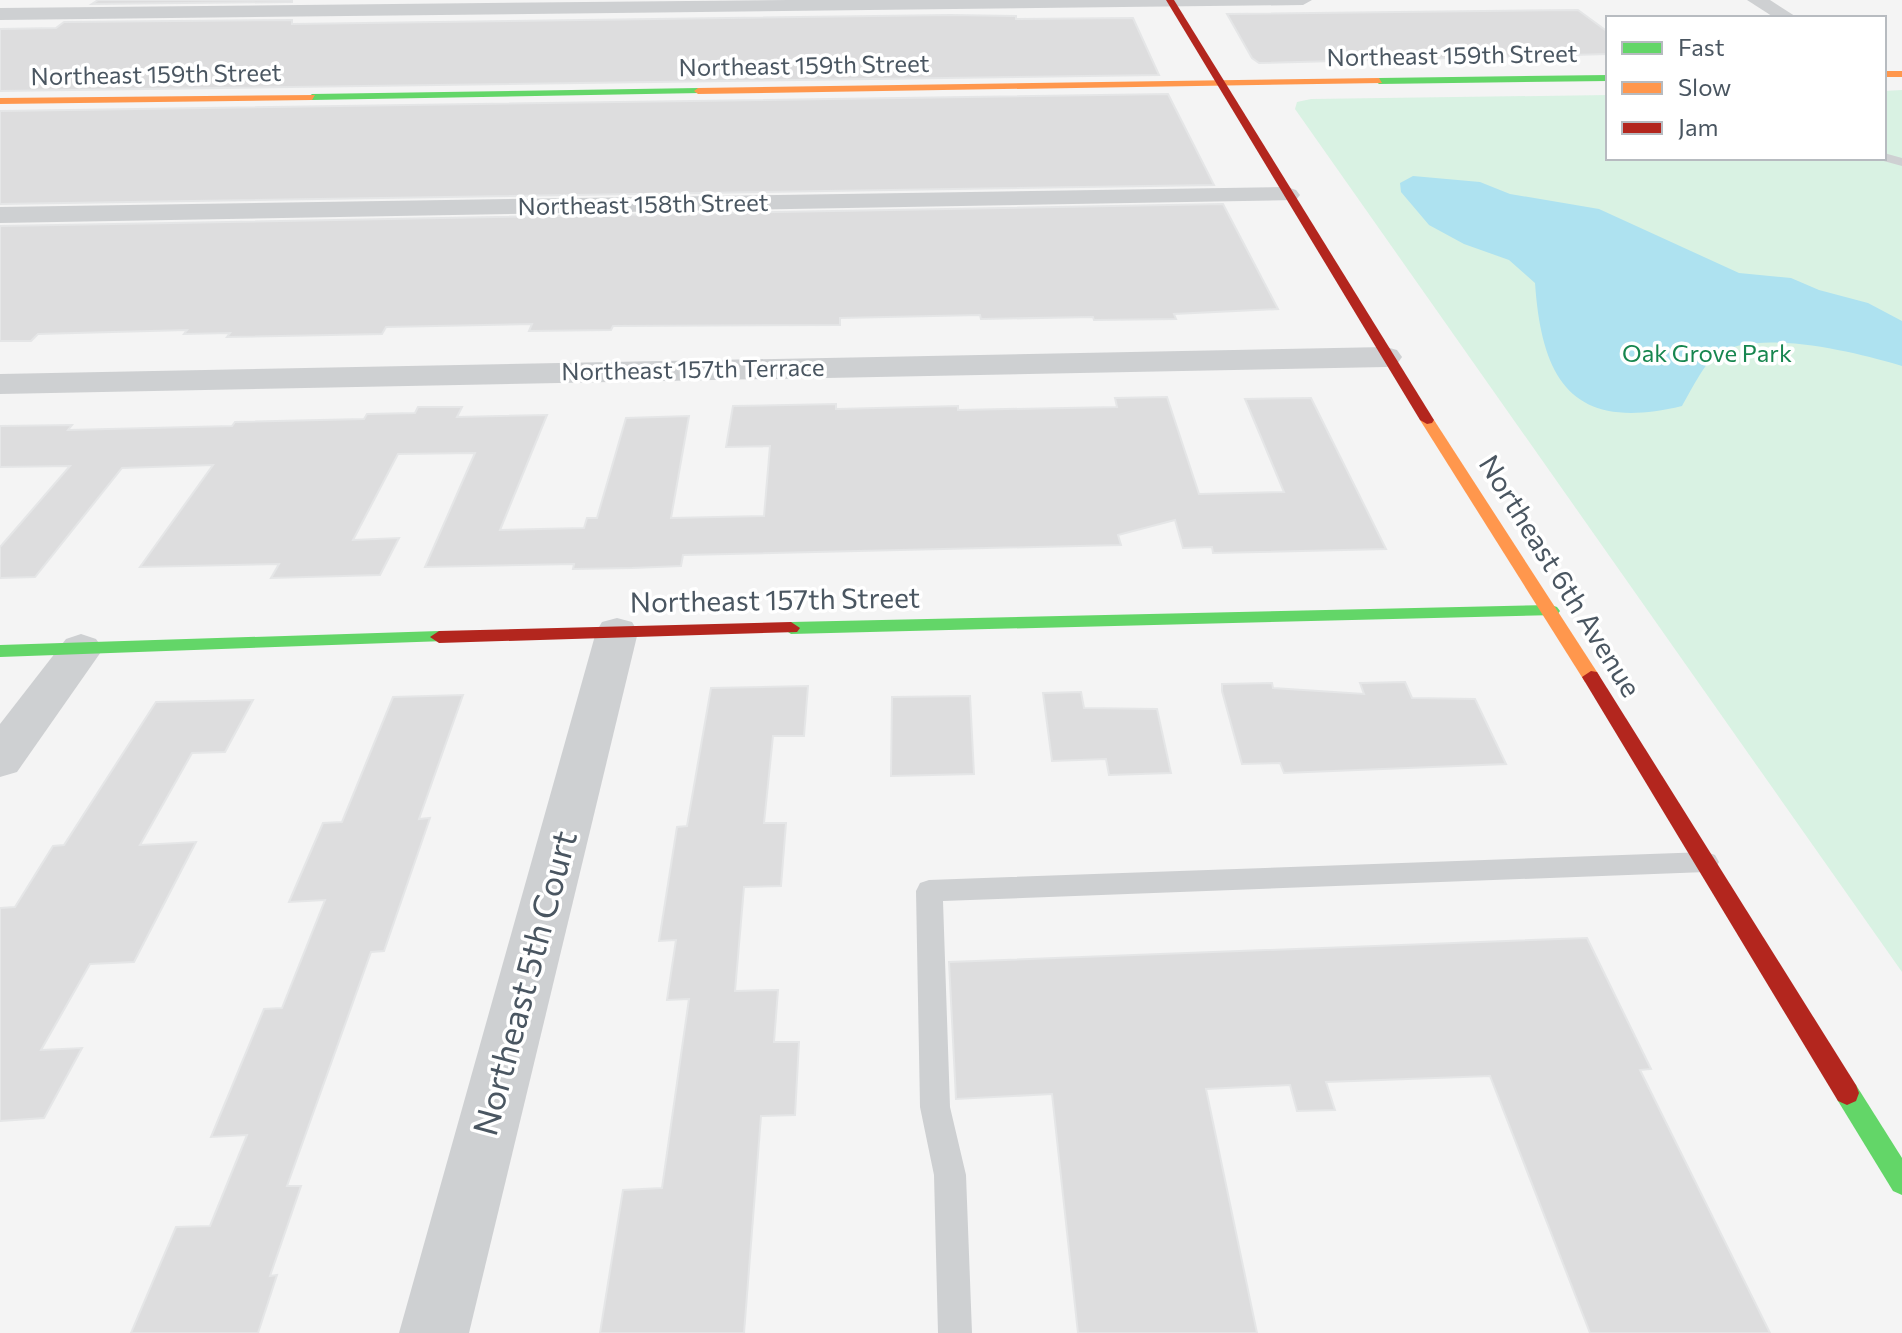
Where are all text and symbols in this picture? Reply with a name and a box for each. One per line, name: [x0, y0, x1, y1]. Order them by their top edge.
legend: [1606, 16, 1886, 160]
text: Fast: [1678, 32, 1725, 61]
street label: Northeast 159th Street: [1326, 38, 1578, 71]
street label: Northeast 159th Street: [678, 48, 930, 81]
street label: Northeast 159th Street: [30, 57, 282, 90]
text: Slow: [1678, 72, 1731, 101]
text: Jam: [1678, 112, 1718, 141]
street label: Northeast 158th Street: [517, 187, 769, 220]
park label: Oak Grove Park: [1622, 338, 1792, 367]
street label: Northeast 157th Terrace: [561, 352, 825, 385]
street label: Northeast 6th Avenue: [1473, 448, 1649, 703]
street label: Northeast 157th Street: [630, 579, 920, 619]
street label: Northeast 5th Court: [462, 825, 584, 1140]

